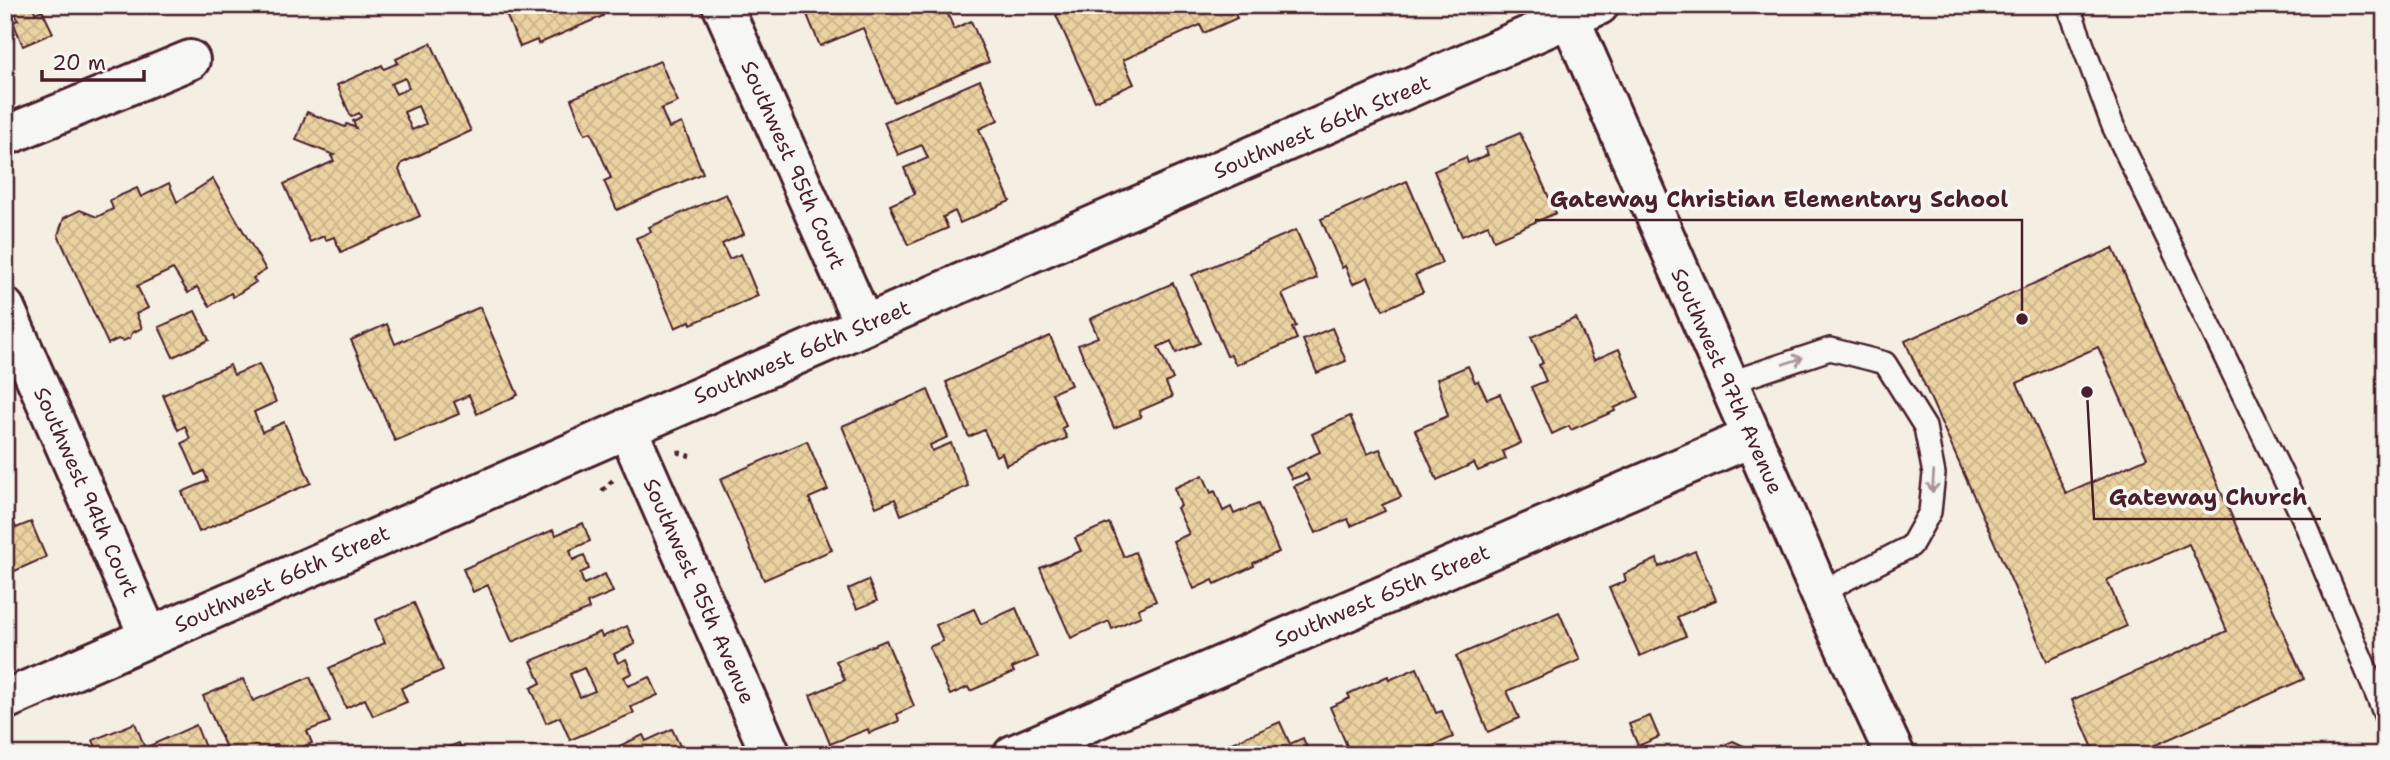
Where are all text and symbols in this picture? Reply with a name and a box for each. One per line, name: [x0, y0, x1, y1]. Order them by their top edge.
scale bar: [42, 38, 144, 82]
text: 20 m: [52, 49, 106, 77]
street label: Southwest 95th Court: [734, 56, 852, 274]
street label: Southwest 66th Street: [1209, 69, 1435, 185]
callout: Gateway Christian Elementary School: [1535, 176, 2022, 220]
text: Gateway Christian Elementary School: [1550, 184, 2008, 214]
street label: Southwest 97th Avenue: [1664, 264, 1790, 498]
street label: Southwest 66th Street: [689, 294, 915, 410]
one-way arrow: [1781, 354, 1803, 366]
street label: Southwest 94th Court: [27, 383, 145, 601]
one-way arrow: [1926, 470, 1939, 493]
street label: Southwest 95th Avenue: [637, 474, 761, 708]
callout: Gateway Church: [2094, 475, 2321, 519]
text: Gateway Church: [2109, 482, 2307, 512]
street label: Southwest 66th Street: [170, 519, 394, 639]
street label: Southwest 65th Street: [1270, 538, 1494, 654]

